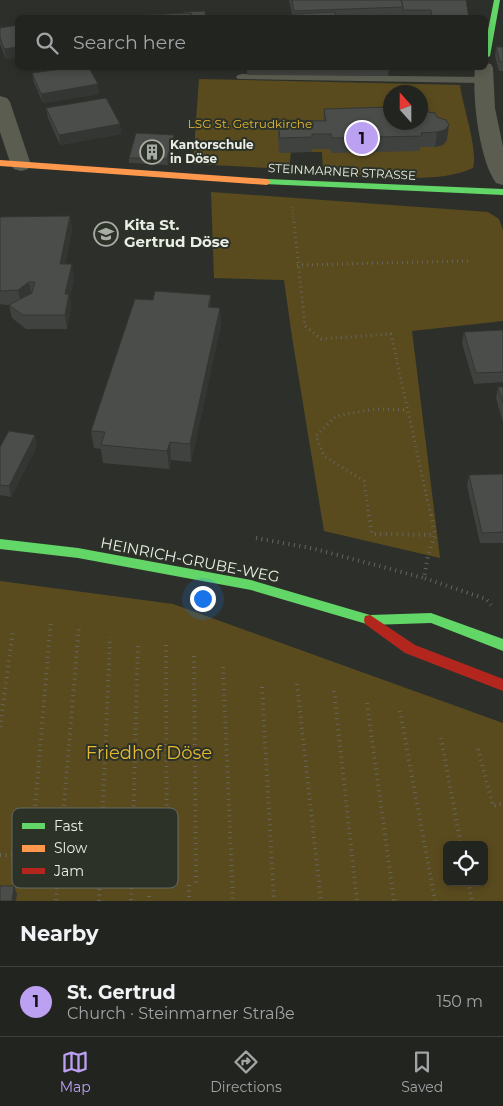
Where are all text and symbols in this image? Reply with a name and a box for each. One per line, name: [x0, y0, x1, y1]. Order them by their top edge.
search box: [15, 15, 488, 70]
icon: search: [33, 29, 61, 57]
text: Search here: [73, 31, 186, 54]
north arrow: [383, 85, 428, 130]
park label: LSG St. Getrudkirche: [188, 116, 312, 131]
pin: 1: [346, 119, 378, 157]
place label: Kantorschule in Döse: [170, 137, 254, 166]
building icon: Kantorschule in Döse: [139, 139, 165, 165]
street label: STEINMARNER STRASSE: [268, 160, 416, 183]
place label: Kita St. Gertrud Döse: [124, 215, 229, 251]
school or university icon: Kita St. Gertrud Döse: [93, 221, 119, 247]
street label: HEINRICH-GRUBE-WEG: [99, 533, 281, 586]
your location: [190, 586, 216, 612]
park label: Friedhof Döse: [86, 742, 212, 764]
legend: [12, 808, 178, 888]
text: Fast: [54, 817, 84, 835]
text: Slow: [54, 839, 88, 857]
map controls: [443, 841, 488, 886]
button: locate: [443, 841, 488, 886]
text: Jam: [53, 862, 84, 880]
text: Nearby: [20, 921, 99, 946]
text: St. Gertrud: [67, 981, 176, 1004]
text: 1: [33, 992, 39, 1011]
text: 150 m: [436, 992, 483, 1011]
text: Church · Steinmarner Straße: [67, 1004, 295, 1023]
tab: Map: [60, 1048, 91, 1096]
tab: Directions: [210, 1048, 282, 1096]
tab: Saved: [401, 1048, 443, 1096]

